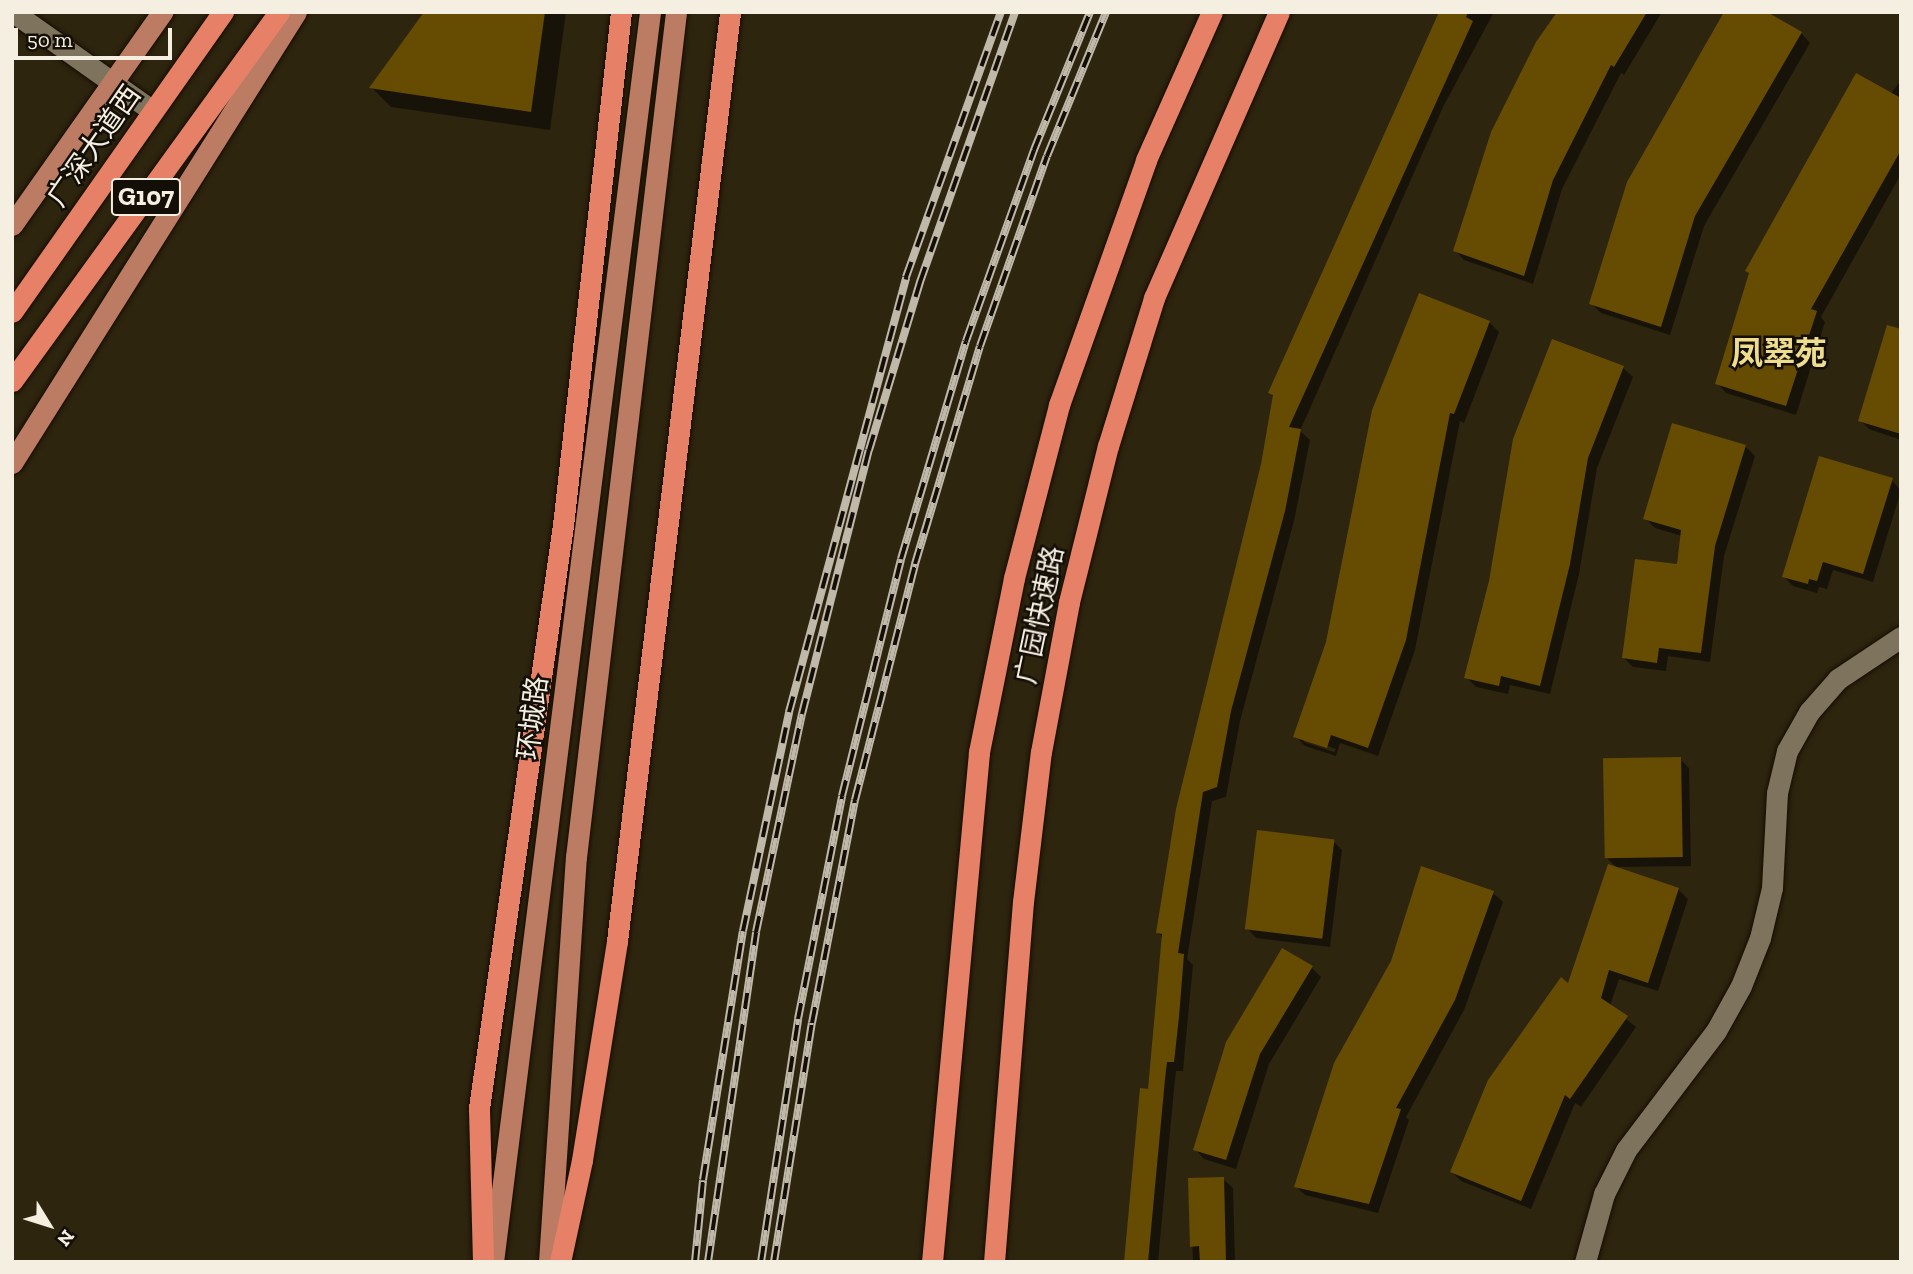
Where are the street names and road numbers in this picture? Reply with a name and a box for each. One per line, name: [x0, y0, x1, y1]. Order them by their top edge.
street label: 广深大道西: [40, 79, 148, 213]
road number: G107: [109, 174, 183, 220]
street label: 广园快速路: [1009, 543, 1071, 687]
street label: 环城路: [511, 674, 555, 762]

